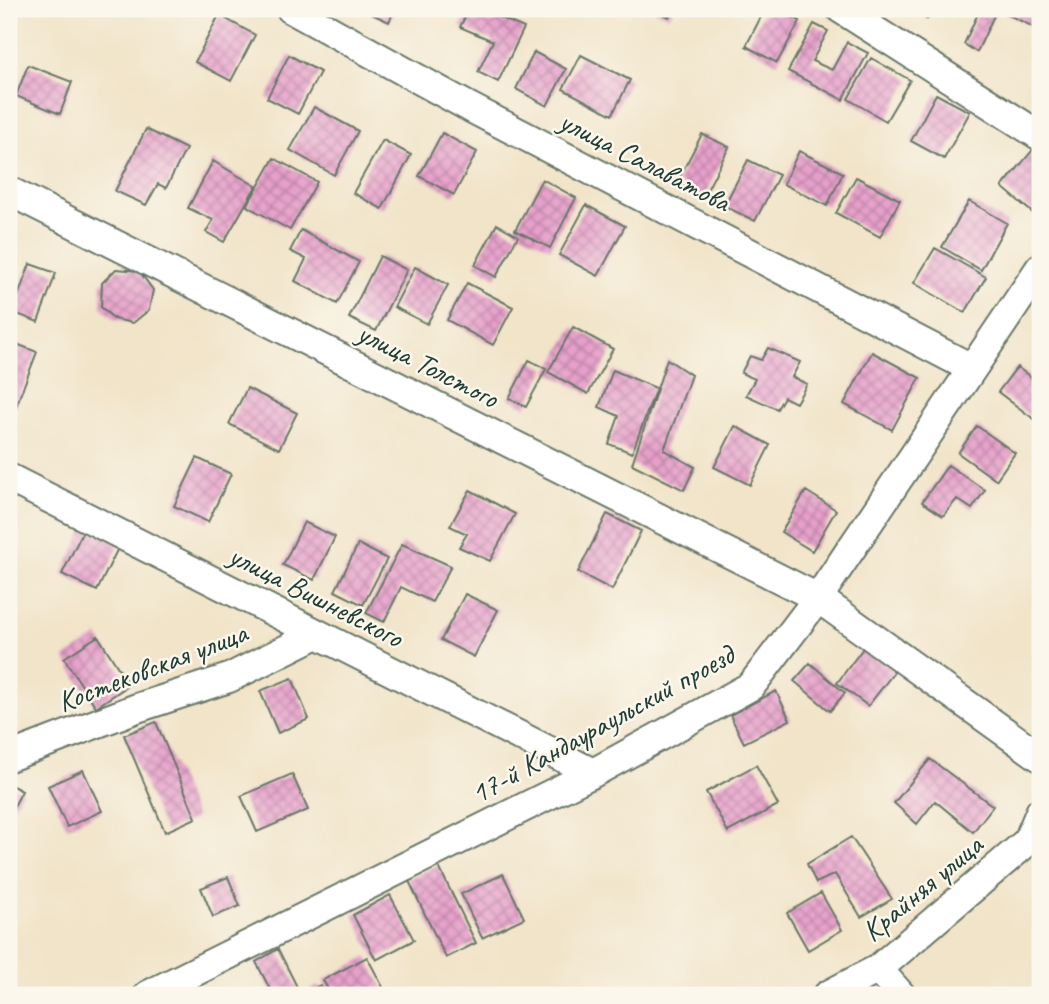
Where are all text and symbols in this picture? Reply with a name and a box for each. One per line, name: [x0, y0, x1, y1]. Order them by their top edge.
street label: улица Салаватова: [551, 101, 738, 221]
street label: улица Толстого: [349, 312, 506, 417]
street label: улица Вишневского: [221, 535, 411, 657]
street label: Костековская улица: [52, 613, 254, 721]
street label: 17-й Кандаураульский проезд: [464, 635, 742, 812]
street label: Крайняя улица: [854, 825, 992, 950]

